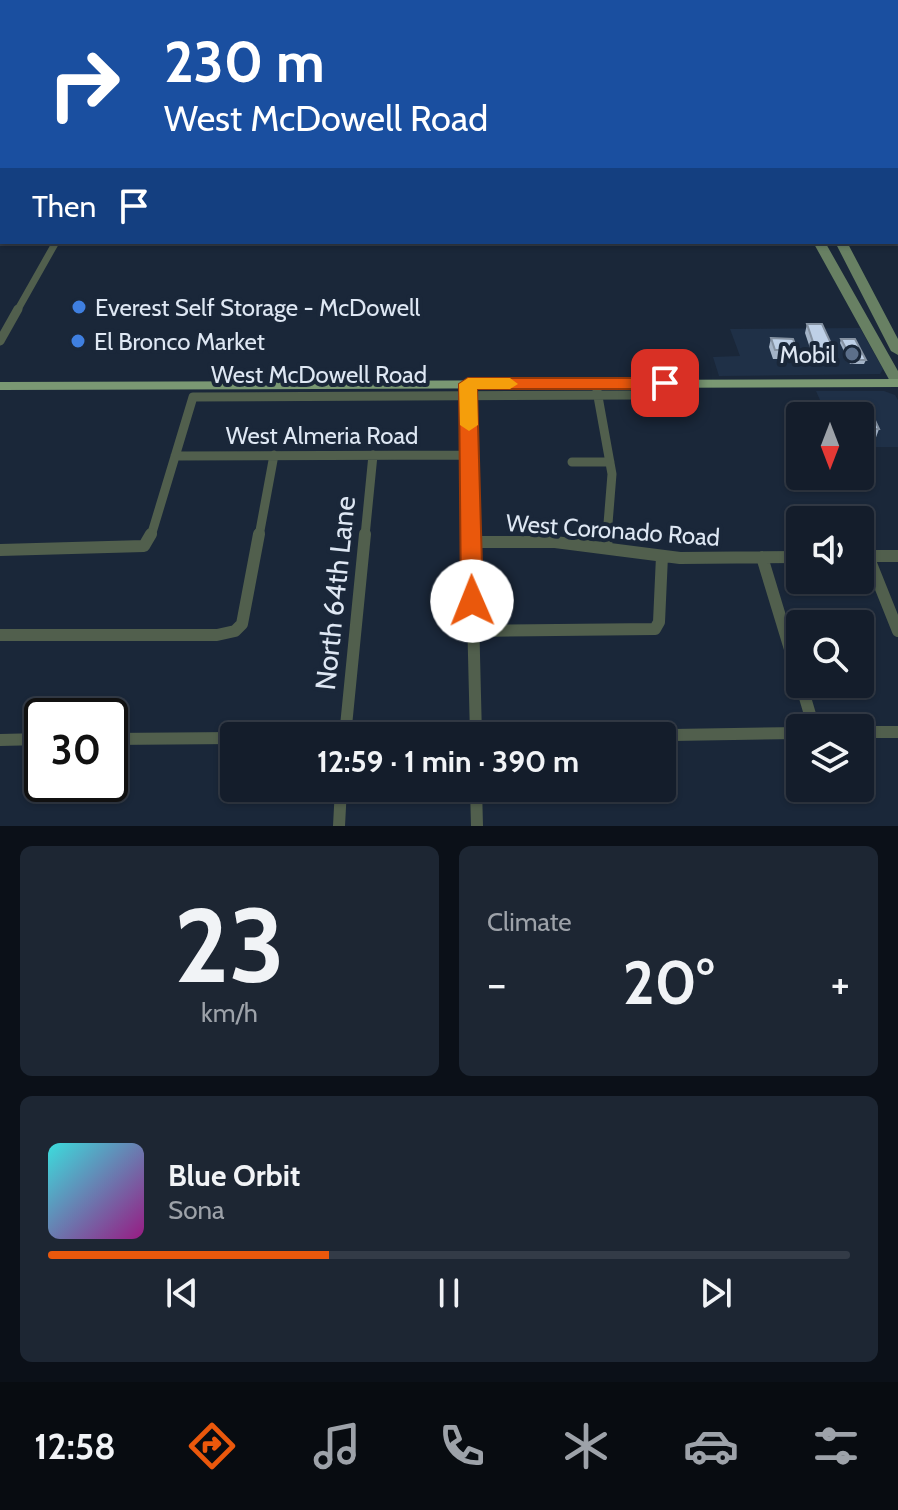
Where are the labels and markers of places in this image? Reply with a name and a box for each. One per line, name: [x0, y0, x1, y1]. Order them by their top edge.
place label: Everest Self Storage - McDowell: [95, 293, 421, 322]
marker: Everest Self Storage - McDowell: [70, 298, 88, 316]
place label: El Bronco Market: [94, 327, 265, 356]
marker: El Bronco Market: [69, 332, 87, 350]
place label: Mobil: [780, 340, 836, 369]
marker: Mobil: [843, 345, 861, 363]
pin: [631, 349, 699, 417]

